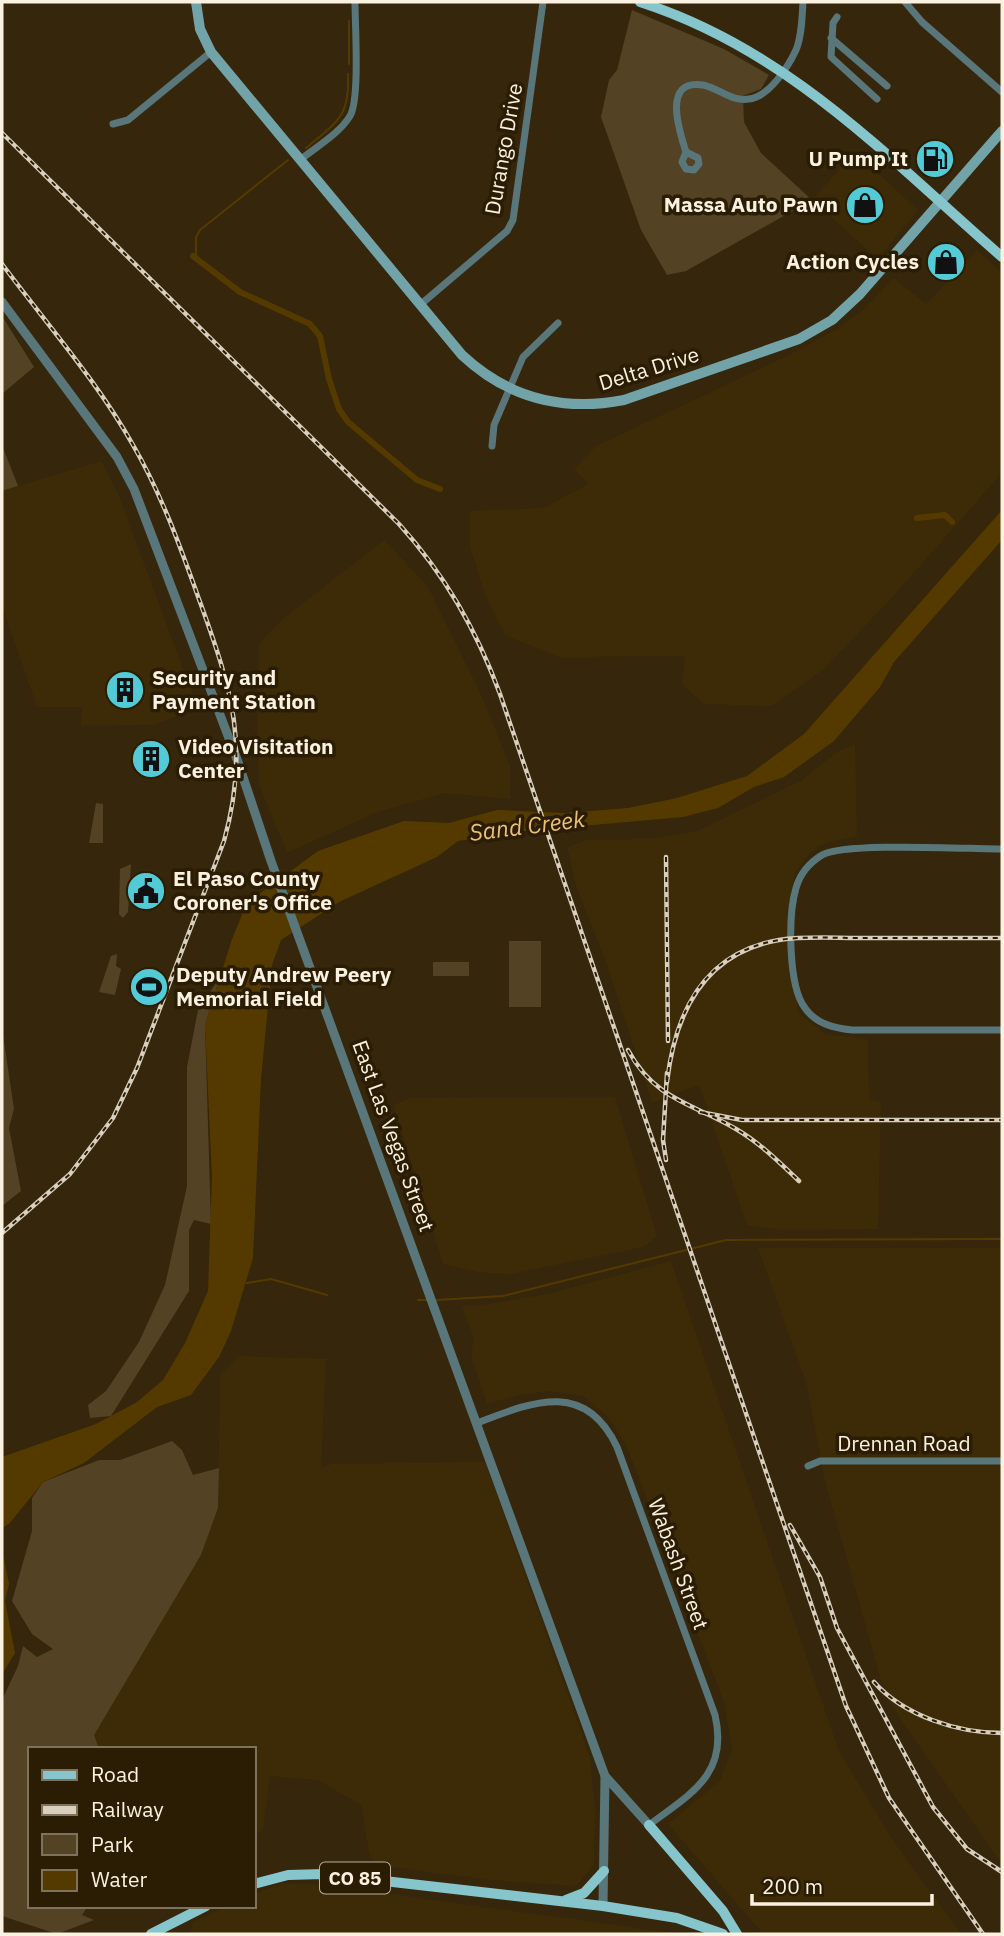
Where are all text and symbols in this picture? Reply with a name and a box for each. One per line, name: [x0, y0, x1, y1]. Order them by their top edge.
street label: Durango Drive: [478, 81, 528, 217]
fuel station icon: U Pump It: [914, 138, 956, 180]
place label: U Pump It: [809, 144, 908, 172]
shop icon: Massa Auto Pawn: [844, 184, 886, 226]
place label: Massa Auto Pawn: [664, 190, 838, 218]
shop icon: Action Cycles: [925, 241, 967, 283]
place label: Action Cycles: [786, 247, 919, 275]
street label: Delta Drive: [595, 340, 702, 397]
place label: Security and Payment Station: [152, 663, 316, 715]
building icon: Security and Payment Station: [104, 669, 146, 711]
place label: Video Visitation Center: [178, 732, 334, 784]
building icon: Video Visitation Center: [130, 738, 172, 780]
water label: Sand Creek: [467, 803, 587, 847]
place label: El Paso County Coroner's Office: [173, 864, 332, 916]
public building icon: El Paso County Coroner's Office: [125, 870, 167, 912]
place label: Deputy Andrew Peery Memorial Field: [176, 960, 392, 1012]
sports icon: Deputy Andrew Peery Memorial Field: [128, 966, 170, 1008]
street label: East Las Vegas Street: [346, 1036, 442, 1235]
street label: Drennan Road: [837, 1429, 971, 1457]
street label: Wabash Street: [642, 1494, 716, 1633]
legend: [28, 1747, 256, 1908]
text: Road: [91, 1760, 139, 1788]
text: Railway: [91, 1795, 164, 1823]
text: Park: [91, 1830, 134, 1858]
road number: CO 85: [320, 1862, 390, 1894]
scale bar: [752, 1862, 932, 1906]
text: Water: [91, 1865, 148, 1893]
text: 200 m: [762, 1872, 823, 1900]

